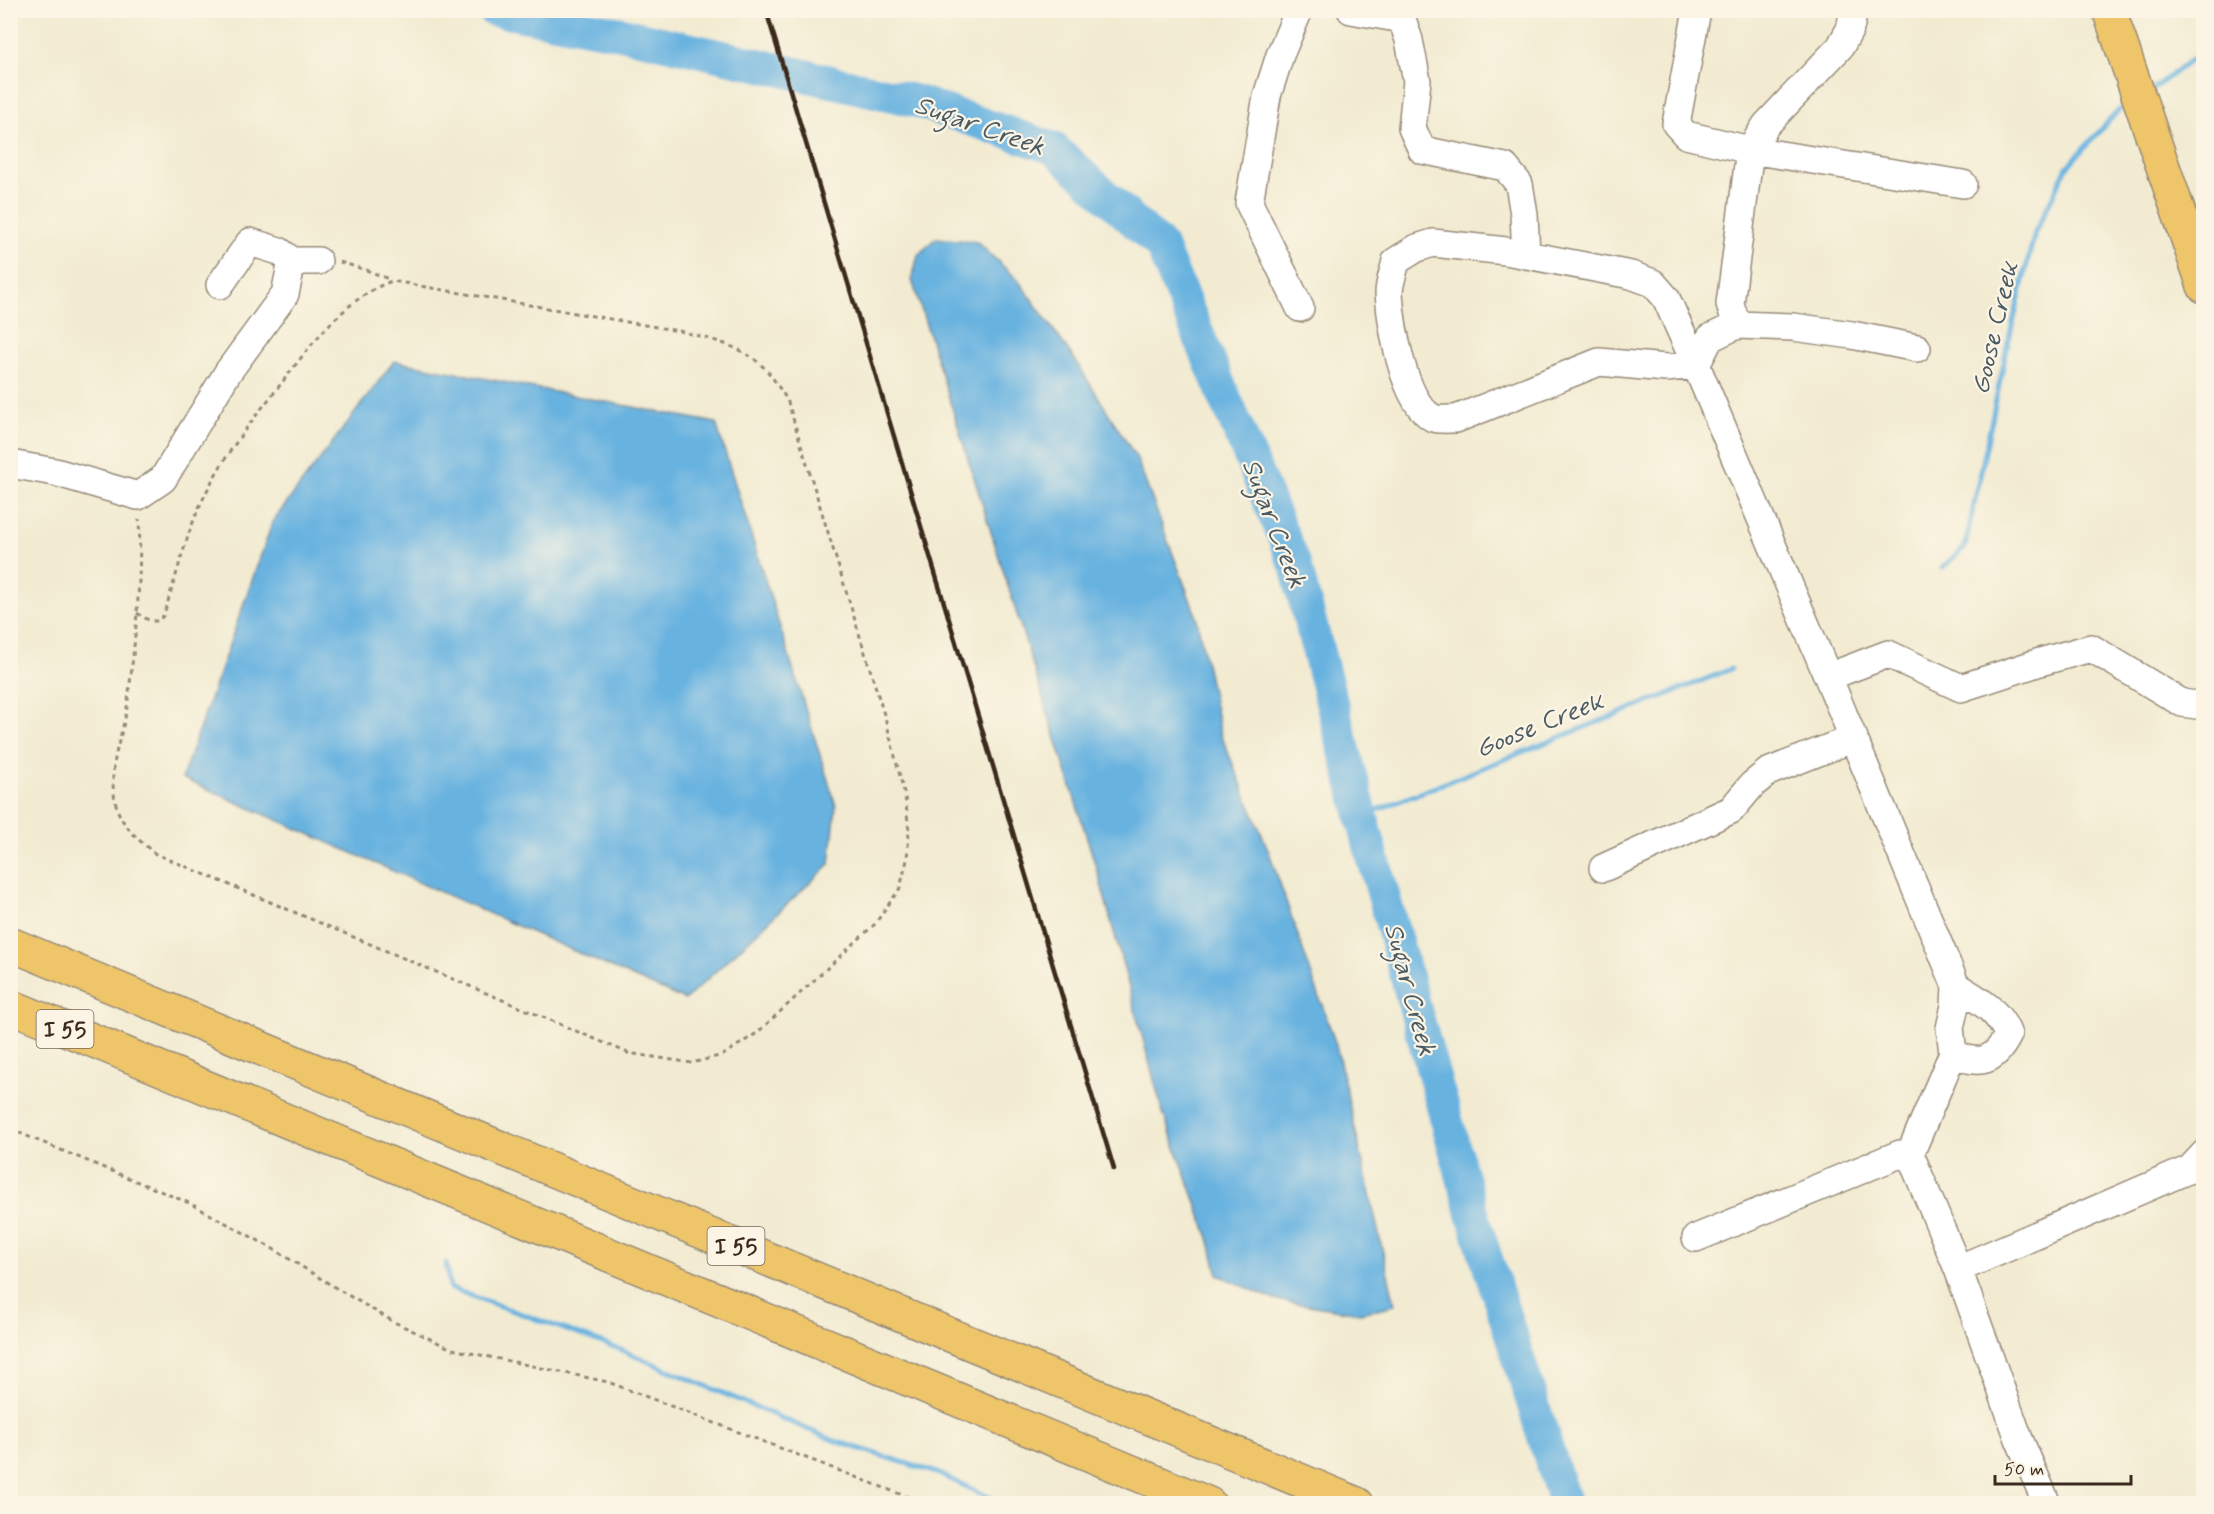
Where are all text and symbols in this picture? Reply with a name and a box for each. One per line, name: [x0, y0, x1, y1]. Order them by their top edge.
water label: Sugar Creek: [909, 89, 1049, 168]
water label: Goose Creek: [1964, 257, 2028, 398]
water label: Sugar Creek: [1230, 455, 1313, 594]
water label: Goose Creek: [1471, 684, 1610, 767]
water label: Sugar Creek: [1372, 920, 1443, 1060]
road number: I 55: [36, 1010, 94, 1048]
road number: I 55: [708, 1227, 764, 1265]
scale bar: [1995, 1448, 2132, 1486]
text: 50 m: [2004, 1458, 2044, 1482]

